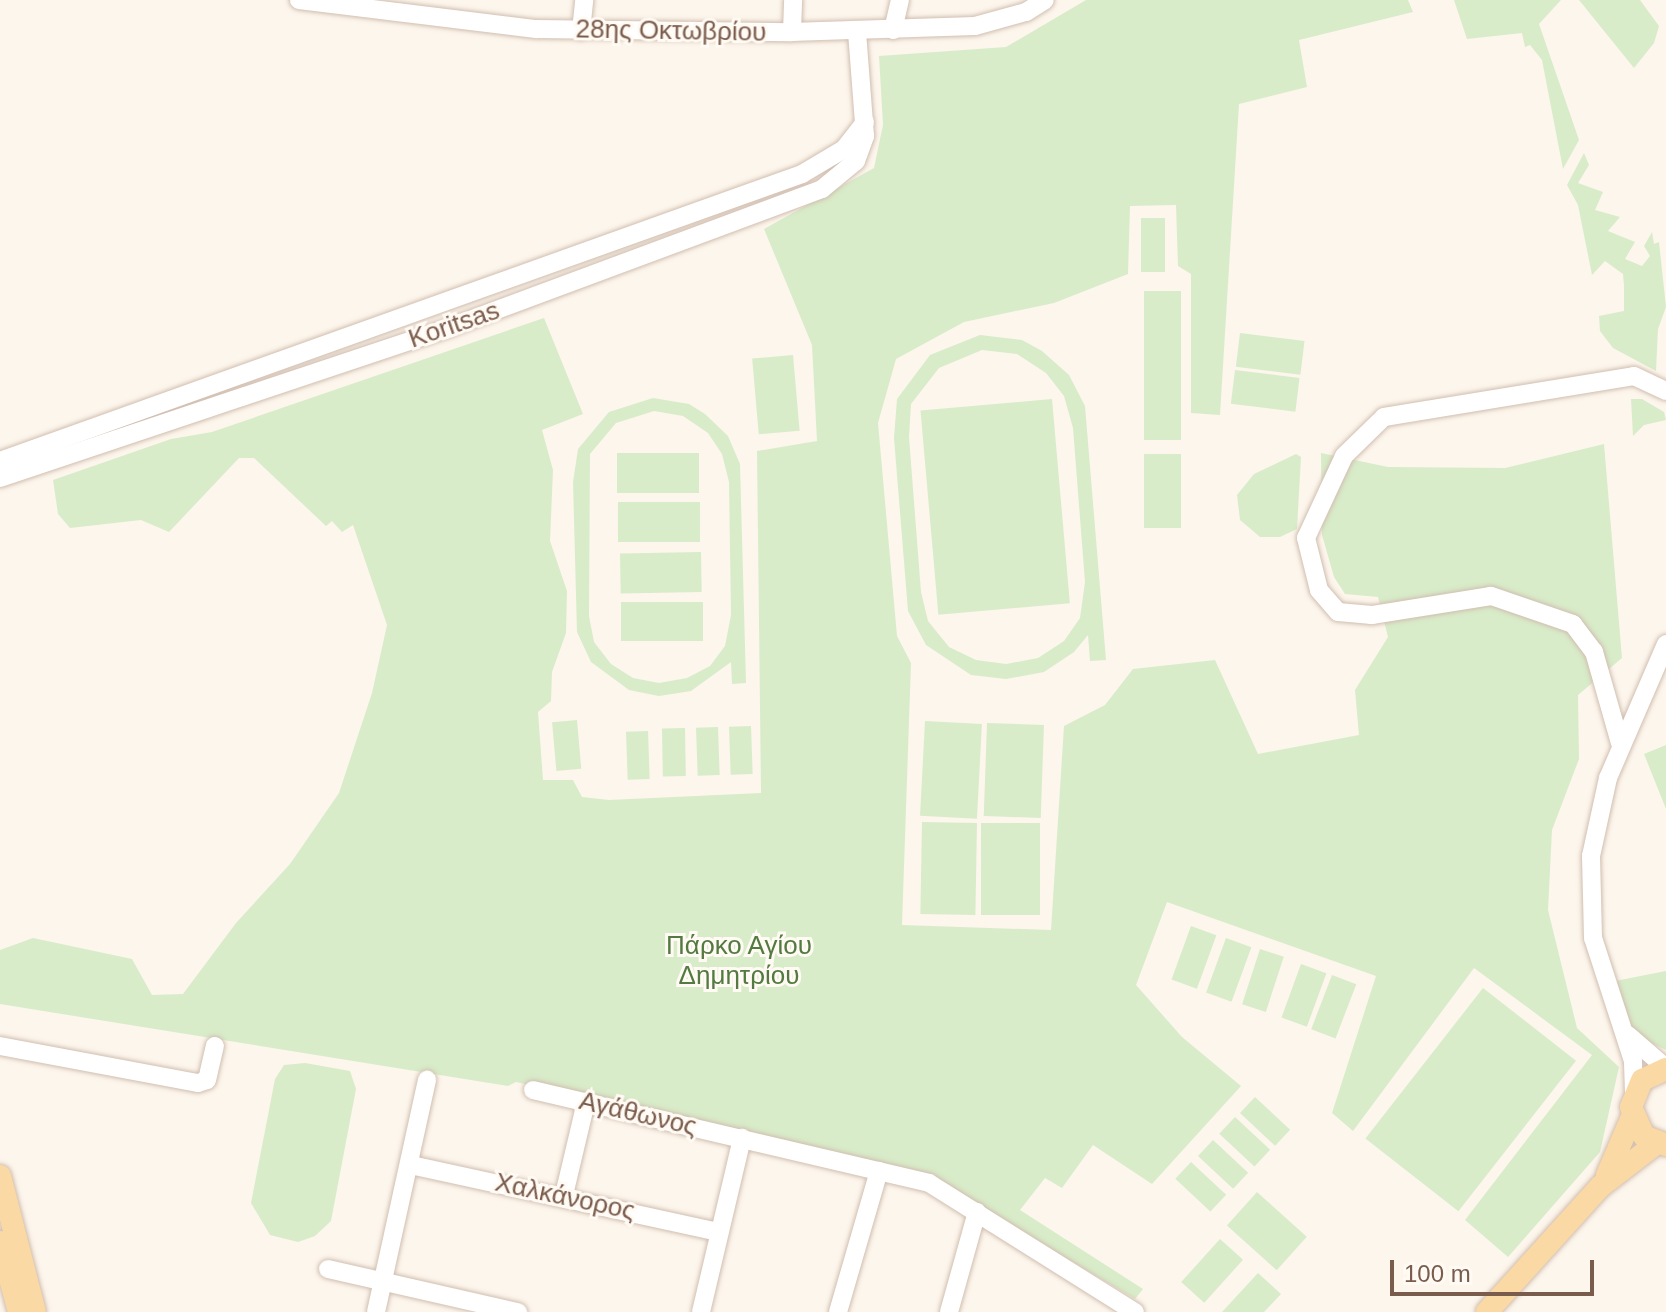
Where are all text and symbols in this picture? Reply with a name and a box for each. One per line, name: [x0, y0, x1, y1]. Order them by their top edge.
street label: 28ης Οκτωβρίου: [575, 14, 767, 48]
street label: Koritsas: [405, 295, 503, 355]
park label: Πάρκο Αγίου Δημητρίου: [665, 930, 813, 992]
street label: Αγάθωνος: [576, 1085, 700, 1143]
street label: Χαλκάνορος: [492, 1167, 638, 1227]
scale bar: [1394, 1244, 1598, 1294]
text: 100 m: [1404, 1260, 1471, 1287]

